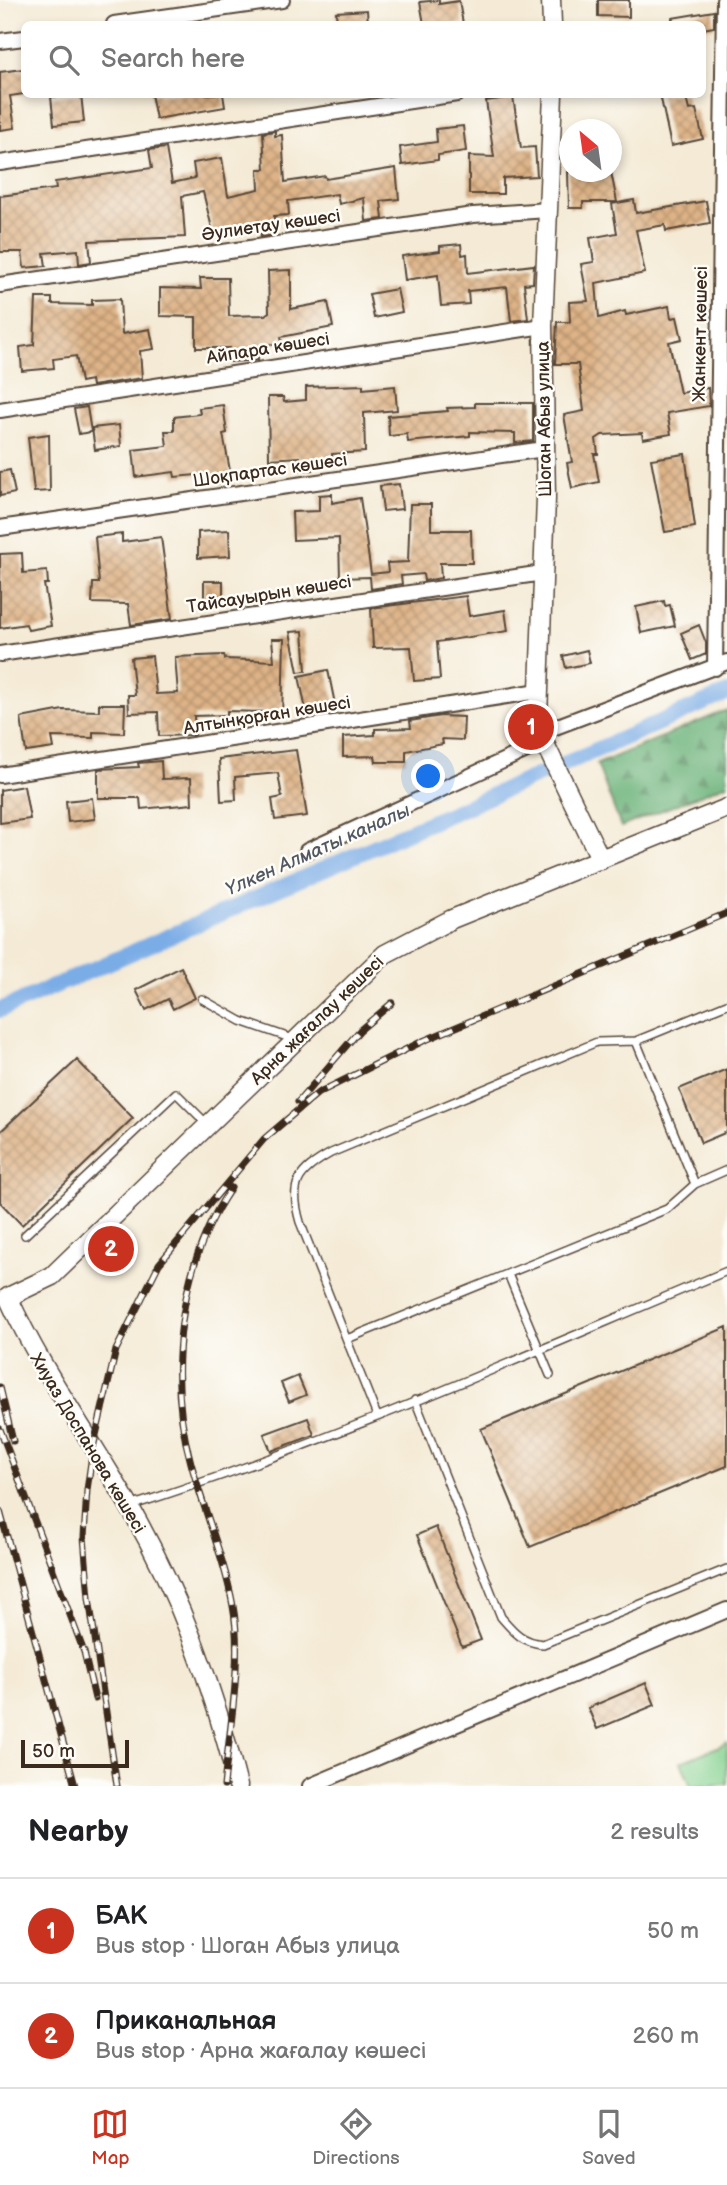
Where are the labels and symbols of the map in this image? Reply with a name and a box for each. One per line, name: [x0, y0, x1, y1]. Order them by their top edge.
north arrow: [559, 119, 622, 182]
street label: Әулиетау көшесі: [200, 205, 342, 246]
street label: Жанкент көшесі: [689, 266, 712, 402]
street label: Айпара көшесі: [204, 328, 331, 369]
street label: Шоган Абыз улица: [533, 340, 556, 497]
street label: Шоқпартас көшесі: [192, 449, 348, 492]
street label: Тайсауырын көшесі: [185, 571, 353, 618]
street label: Алтынқорған көшесі: [181, 692, 352, 739]
pin: 1: [508, 701, 554, 753]
your location: [411, 759, 445, 793]
water label: Үлкен Алматы каналы: [222, 799, 414, 902]
street label: Арна жағалау көшесі: [246, 951, 388, 1090]
pin: 2: [88, 1223, 134, 1275]
street label: Хиуаз Доспанова көшесі: [25, 1349, 150, 1537]
scale bar: [21, 1737, 130, 1769]

